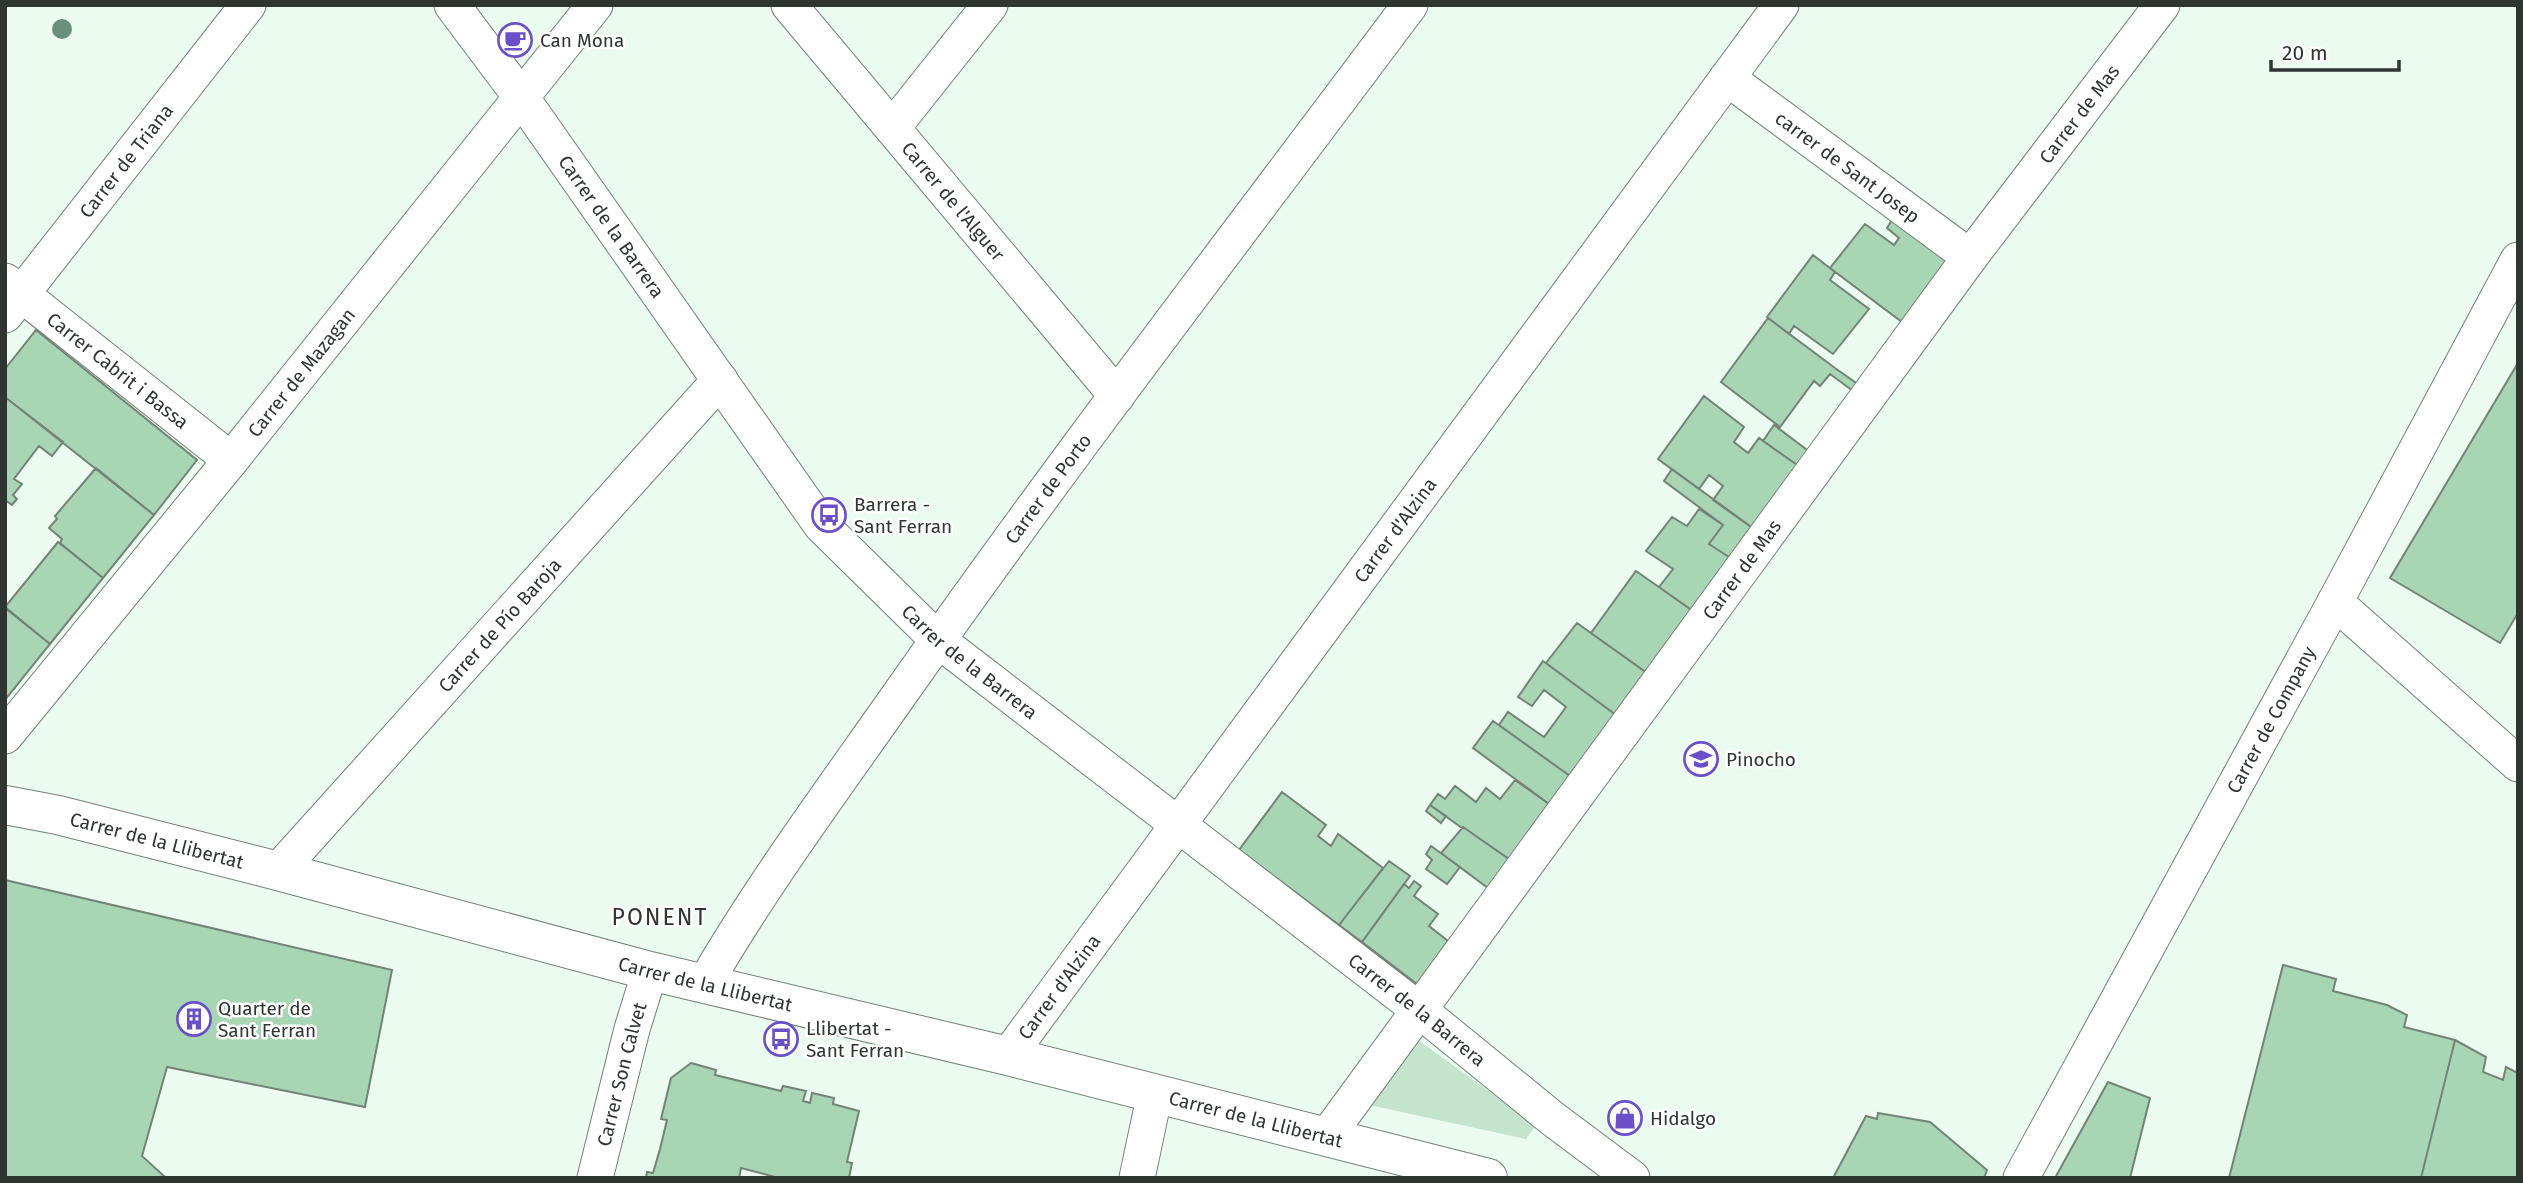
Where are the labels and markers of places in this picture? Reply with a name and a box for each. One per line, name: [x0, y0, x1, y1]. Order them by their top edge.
cafe icon: Can Mona: [496, 21, 534, 59]
place label: Can Mona: [540, 29, 624, 52]
place label: Barrera - Sant Ferran: [854, 493, 952, 538]
bus stop icon: Barrera - Sant Ferran: [810, 496, 848, 534]
school or university icon: Pinocho: [1682, 740, 1720, 778]
place label: Pinocho: [1726, 748, 1796, 771]
place label: Quarter de Sant Ferran: [218, 997, 316, 1042]
building icon: Quarter de Sant Ferran: [175, 1000, 213, 1038]
place label: Llibertat - Sant Ferran: [806, 1017, 904, 1062]
bus stop icon: Llibertat - Sant Ferran: [762, 1020, 800, 1058]
shop icon: Hidalgo: [1606, 1099, 1644, 1137]
place label: Hidalgo: [1650, 1107, 1716, 1130]

